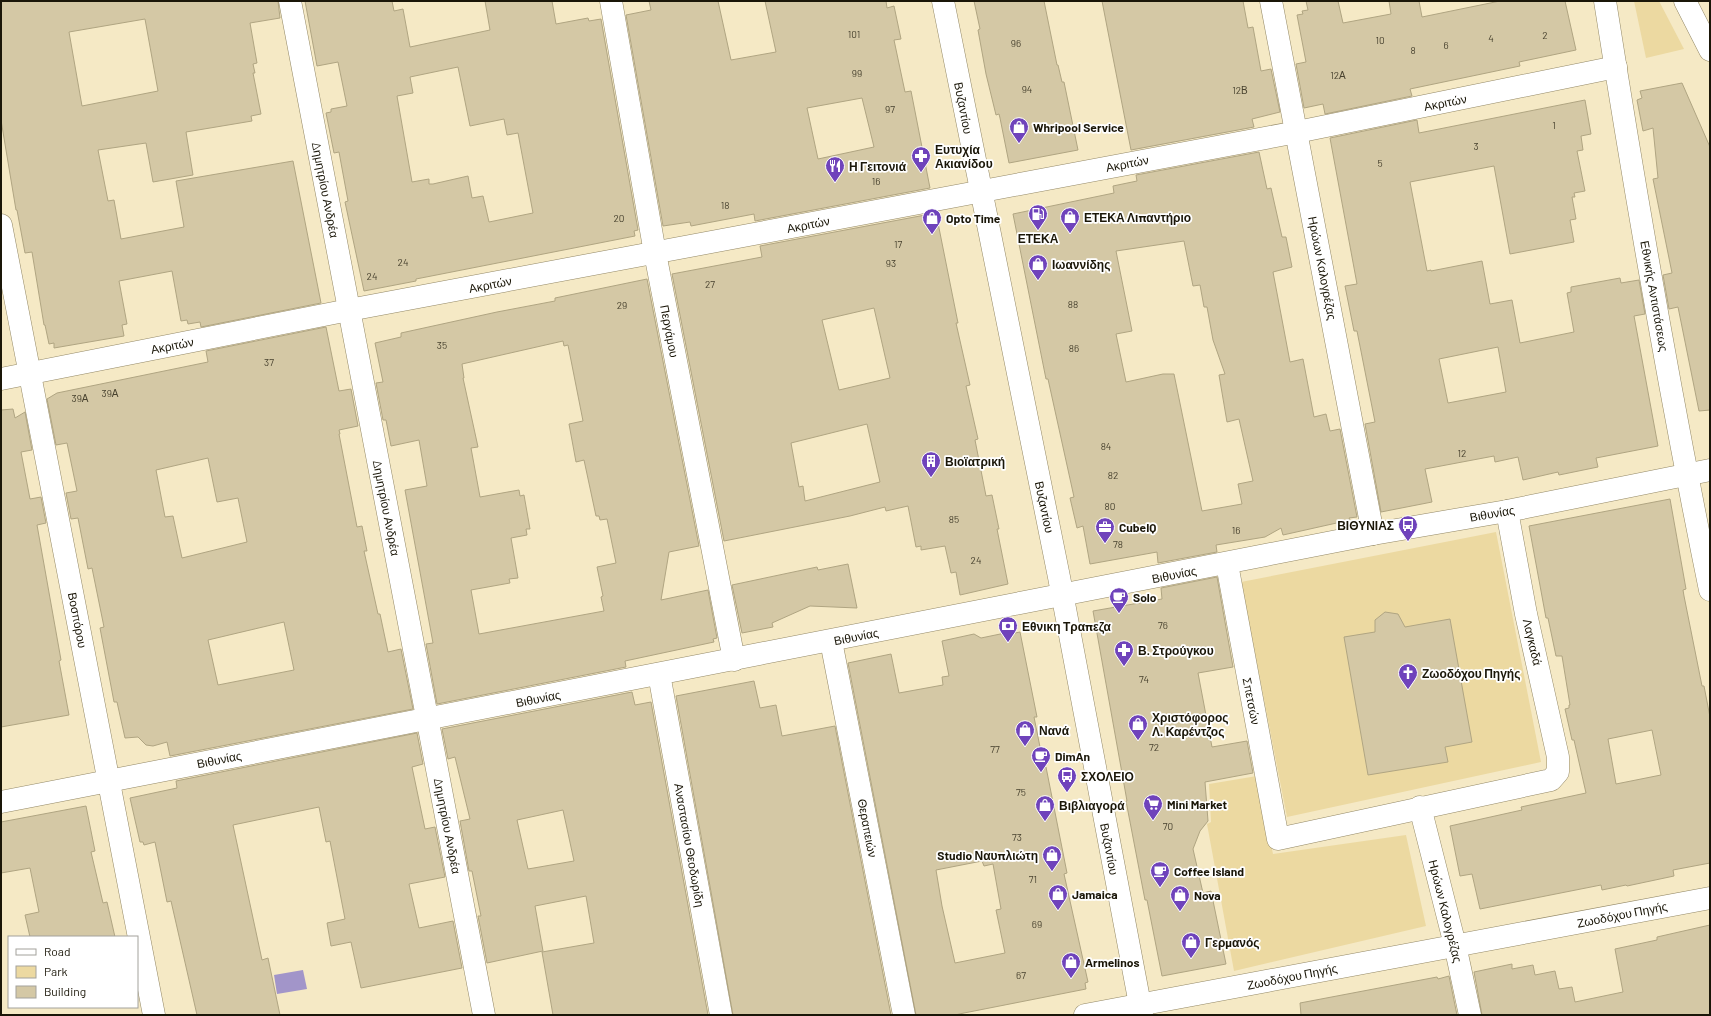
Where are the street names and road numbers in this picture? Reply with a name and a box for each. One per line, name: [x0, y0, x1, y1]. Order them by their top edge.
street label: Βυζαντίου: [951, 81, 976, 135]
street label: Ακριτών: [1422, 91, 1468, 114]
street label: Δημητρίου Ανδρέα: [309, 141, 342, 239]
street label: Ακριτών: [1104, 152, 1150, 175]
street label: Ακριτών: [785, 213, 831, 236]
street label: Ηρώων Καλογρέζας: [1305, 215, 1340, 321]
street label: Εθνικής Αντιστάσεως: [1637, 240, 1672, 353]
street label: Ακριτών: [467, 273, 513, 296]
street label: Περγάμου: [657, 303, 682, 359]
street label: Ακριτών: [149, 334, 195, 357]
street label: Δημητρίου Ανδρέα: [370, 459, 403, 557]
street label: Βυζαντίου: [1032, 480, 1057, 534]
street label: Βιθυνίας: [1468, 502, 1516, 525]
street label: Βιθυνίας: [1150, 563, 1198, 586]
street label: Βοσπόρου: [65, 591, 90, 649]
street label: Λαγκαδά: [1520, 617, 1545, 667]
street label: Βιθυνίας: [832, 625, 880, 648]
street label: Σπετσών: [1241, 676, 1263, 726]
street label: Βιθυνίας: [514, 687, 562, 710]
street label: Βιθυνίας: [195, 748, 243, 771]
street label: Δημητρίου Ανδρέα: [431, 777, 464, 875]
street label: Αναστασίου Θεοδωρίδη: [671, 782, 708, 908]
street label: Θεραπειών: [854, 797, 881, 859]
street label: Βυζαντίου: [1097, 822, 1122, 876]
street label: Ηρώων Καλογρέζας: [1425, 858, 1466, 964]
street label: Ζωοδόχου Πηγής: [1576, 898, 1669, 931]
street label: Ζωοδόχου Πηγής: [1246, 960, 1339, 993]

